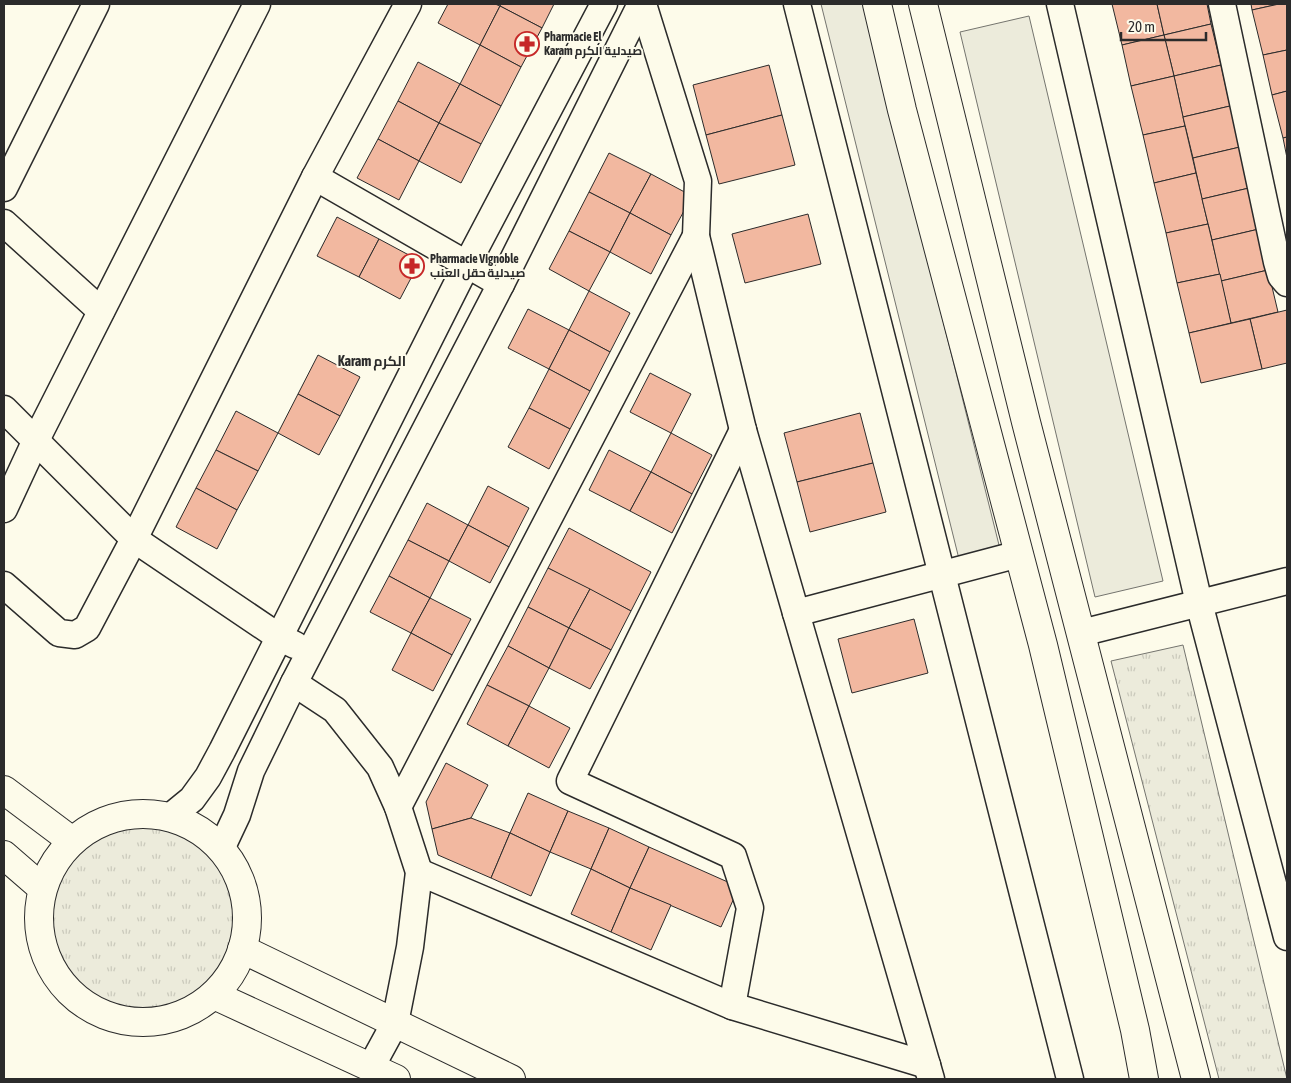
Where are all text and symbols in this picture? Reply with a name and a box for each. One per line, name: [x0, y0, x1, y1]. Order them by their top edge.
scale bar: [1121, 10, 1206, 42]
text: 20 m: [1128, 18, 1155, 35]
place label: Pharmacie El Karam صيدلية الكرم: [544, 30, 642, 59]
pharmacy icon: Pharmacie El Karam صيدلية الكرم: [514, 31, 540, 57]
place label: Pharmacie Vignoble صيدلية حقل العنب: [430, 252, 525, 281]
pharmacy icon: Pharmacie Vignoble صيدلية حقل العنب: [399, 253, 425, 279]
district label: Karam الكرم: [338, 353, 406, 371]

